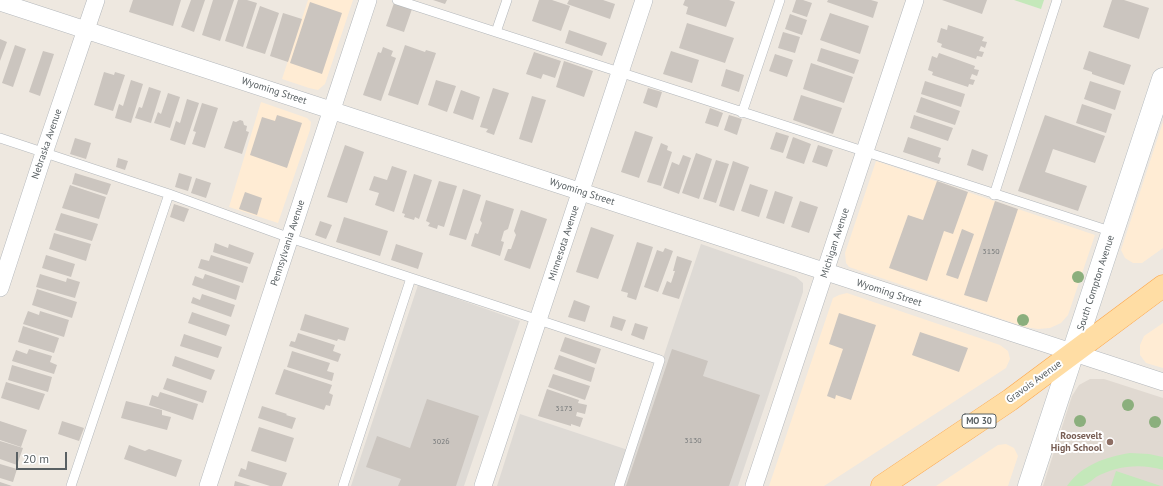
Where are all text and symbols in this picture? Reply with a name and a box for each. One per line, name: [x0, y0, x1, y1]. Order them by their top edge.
street label: Wyoming Street: [240, 75, 308, 107]
street label: Nebraska Avenue: [29, 107, 65, 181]
street label: Wyoming Street: [548, 176, 616, 208]
street label: Pennsylvania Avenue: [268, 198, 308, 288]
street label: Minnesota Avenue: [546, 204, 582, 282]
street label: Michigan Avenue: [818, 206, 852, 280]
street label: South Compton Avenue: [1075, 234, 1117, 332]
house number: 3150: [982, 247, 1000, 257]
street label: Wyoming Street: [855, 277, 923, 309]
street label: Gravois Avenue: [1004, 358, 1064, 406]
house number: 3173: [555, 404, 573, 414]
road number: MO 30: [962, 414, 996, 428]
place label: Roosevelt High School: [1051, 430, 1102, 454]
house number: 3130: [684, 436, 702, 446]
house number: 3026: [432, 437, 450, 447]
marker: Roosevelt High School: [1105, 437, 1115, 447]
scale bar: [18, 444, 69, 470]
text: 20 m: [23, 451, 49, 466]

